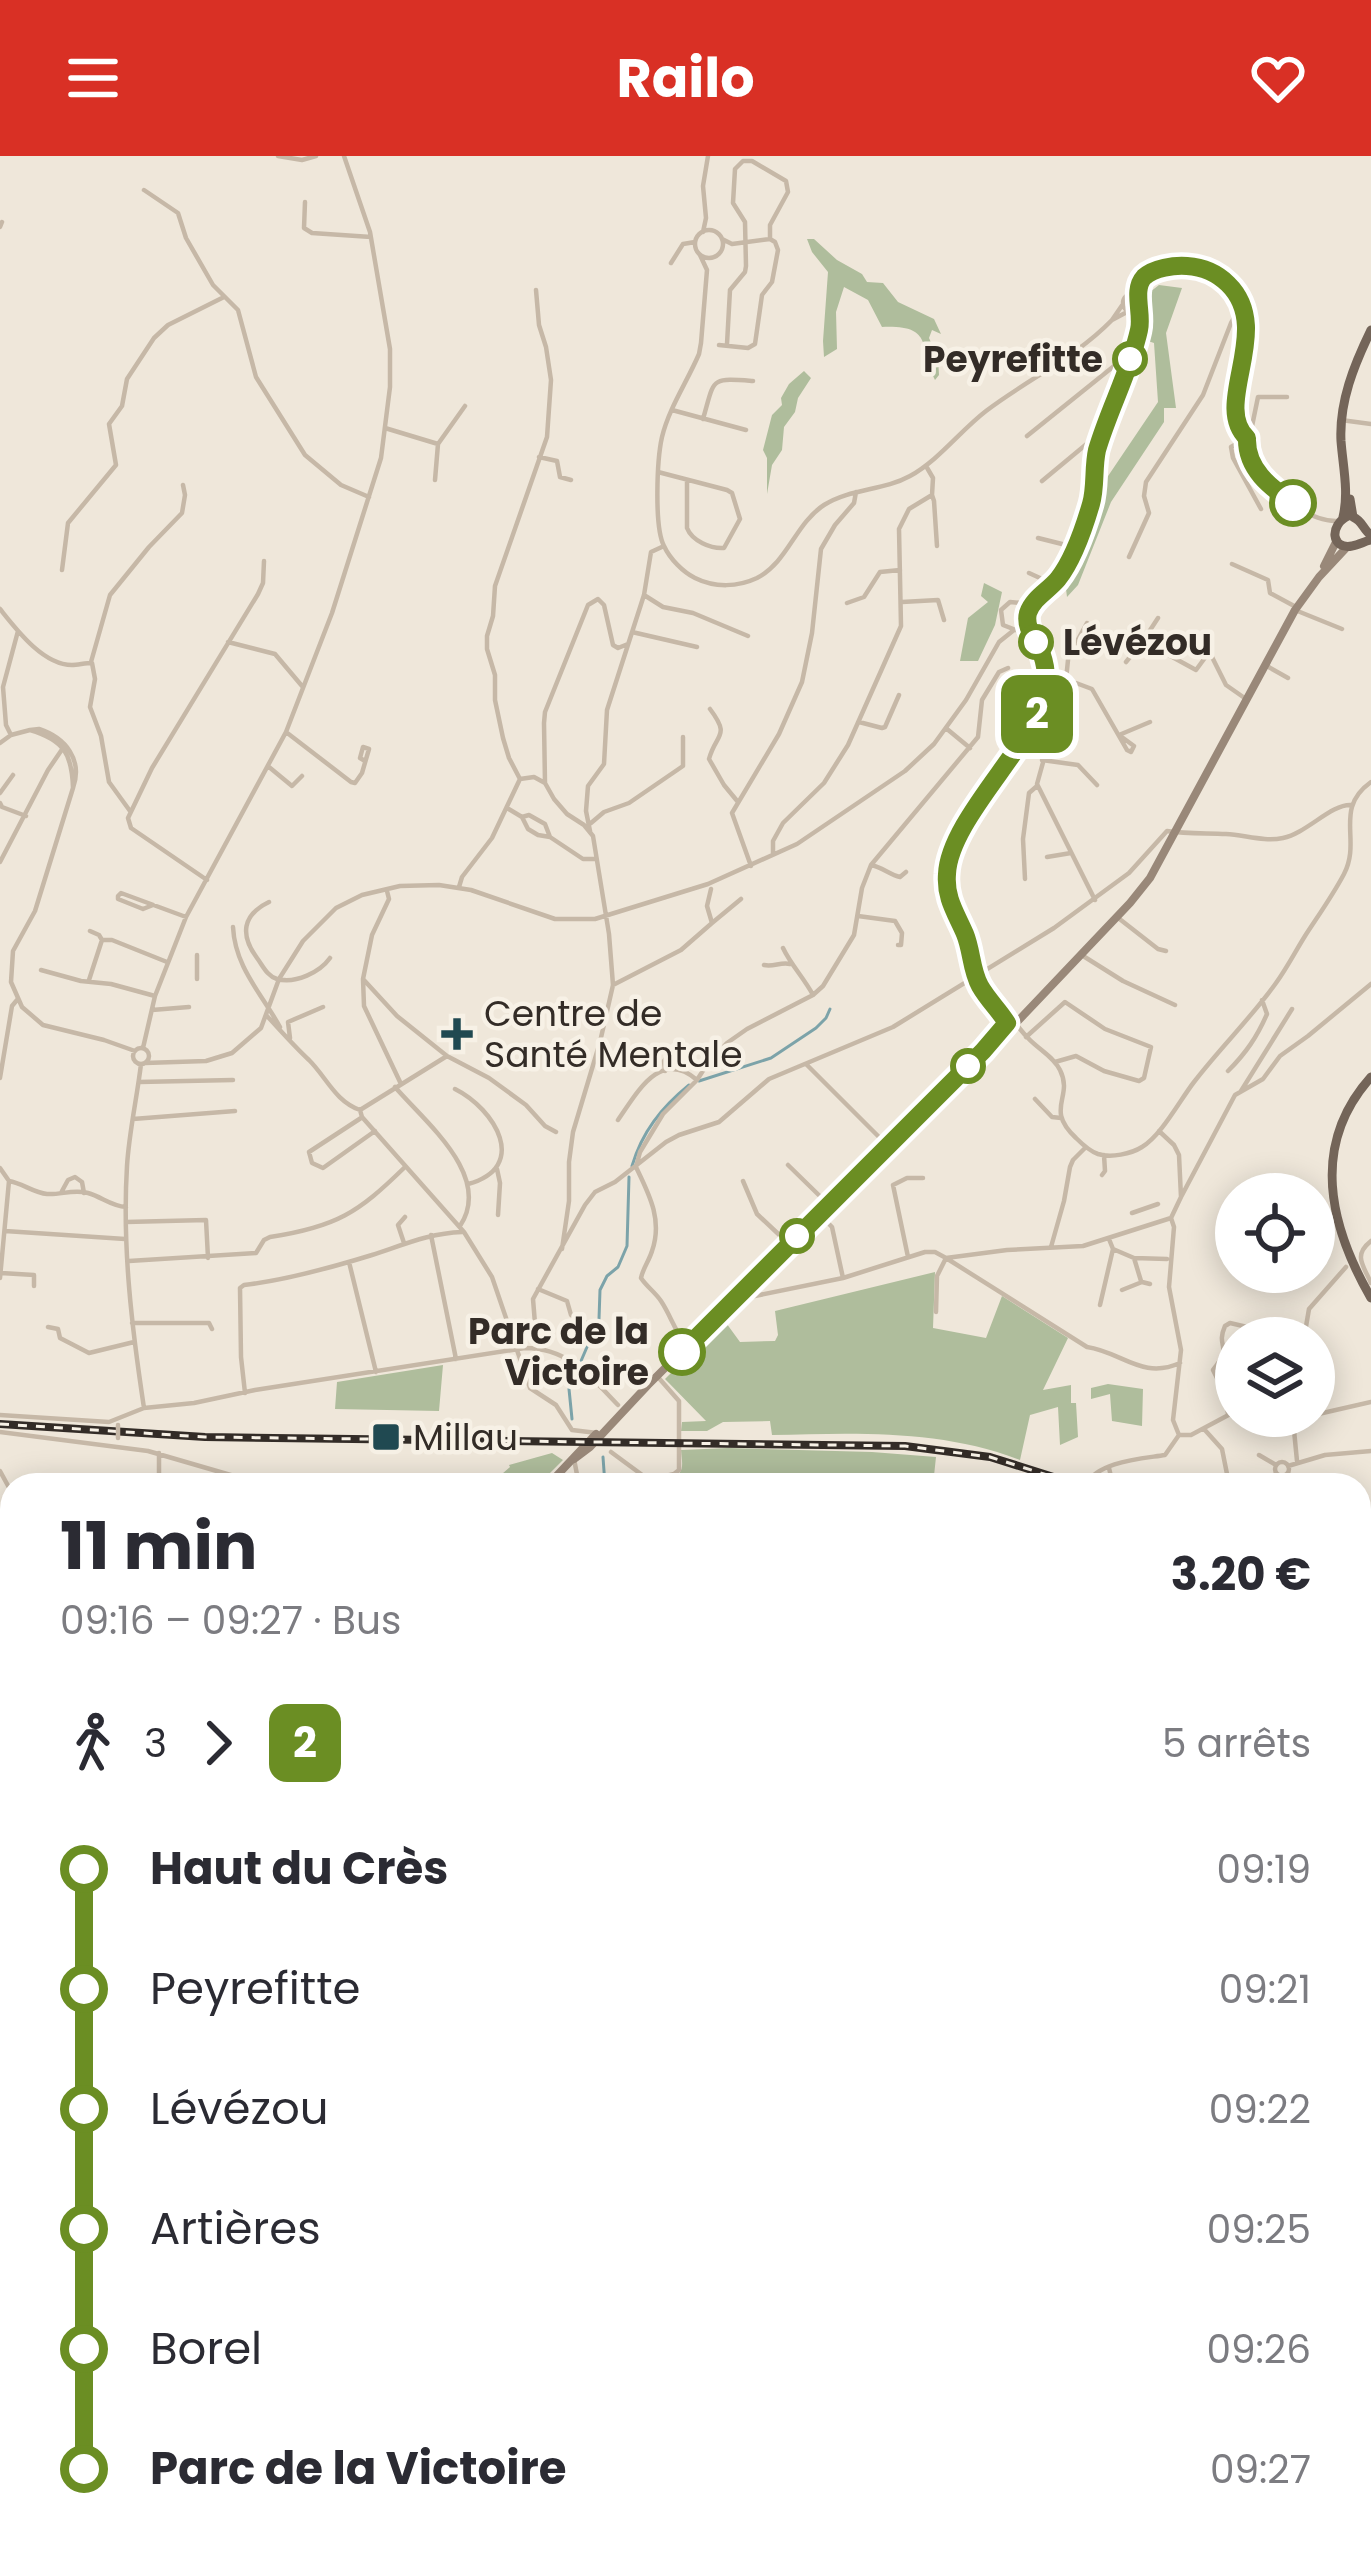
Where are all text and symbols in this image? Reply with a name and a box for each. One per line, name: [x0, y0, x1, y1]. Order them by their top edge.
text: Railo: [616, 40, 755, 116]
icon: menu: [60, 45, 126, 111]
icon: heart: [1245, 45, 1311, 111]
place label: Peyrefitte: [923, 334, 1103, 385]
marker: Peyrefitte: [1114, 343, 1146, 375]
unlabelled marker: [1271, 481, 1315, 525]
place label: Lévézou: [1063, 617, 1212, 668]
marker: Lévézou: [1020, 626, 1052, 658]
line badge: 2: [998, 675, 1076, 753]
text: 2: [1025, 684, 1049, 743]
place label: Centre de Santé Mentale: [484, 988, 743, 1080]
marker: Centre de Santé Mentale: [441, 1018, 473, 1050]
unlabelled marker: [952, 1050, 984, 1082]
map controls: [1215, 1173, 1335, 1437]
button: locate: [1215, 1173, 1335, 1293]
unlabelled marker: [781, 1220, 813, 1252]
place label: Parc de la Victoire: [468, 1306, 649, 1398]
button: layers: [1215, 1317, 1335, 1437]
marker: Parc de la Victoire: [660, 1330, 704, 1374]
place label: Millau: [413, 1412, 518, 1463]
marker: Millau: [370, 1421, 402, 1453]
text: 11 min: [60, 1500, 257, 1592]
text: 3.20 €: [1171, 1543, 1311, 1606]
text: 09:16 – 09:27 · Bus: [60, 1593, 401, 1648]
icon: walk: [60, 1710, 126, 1776]
icon: forward: [185, 1710, 251, 1776]
text: 2: [293, 1713, 317, 1772]
text: 3: [144, 1716, 167, 1771]
text: 5 arrêts: [1162, 1716, 1311, 1771]
text: Haut du Crès: [150, 1837, 448, 1900]
text: 09:19: [1217, 1842, 1311, 1897]
text: Peyrefitte: [150, 1957, 361, 2020]
text: 09:21: [1219, 1962, 1311, 2017]
text: Lévézou: [150, 2077, 329, 2140]
text: 09:22: [1209, 2082, 1311, 2137]
text: Artières: [150, 2197, 321, 2260]
text: 09:25: [1207, 2202, 1311, 2257]
text: Borel: [150, 2317, 262, 2380]
text: 09:26: [1206, 2322, 1311, 2377]
text: Parc de la Victoire: [150, 2437, 566, 2500]
text: 09:27: [1210, 2442, 1311, 2497]

